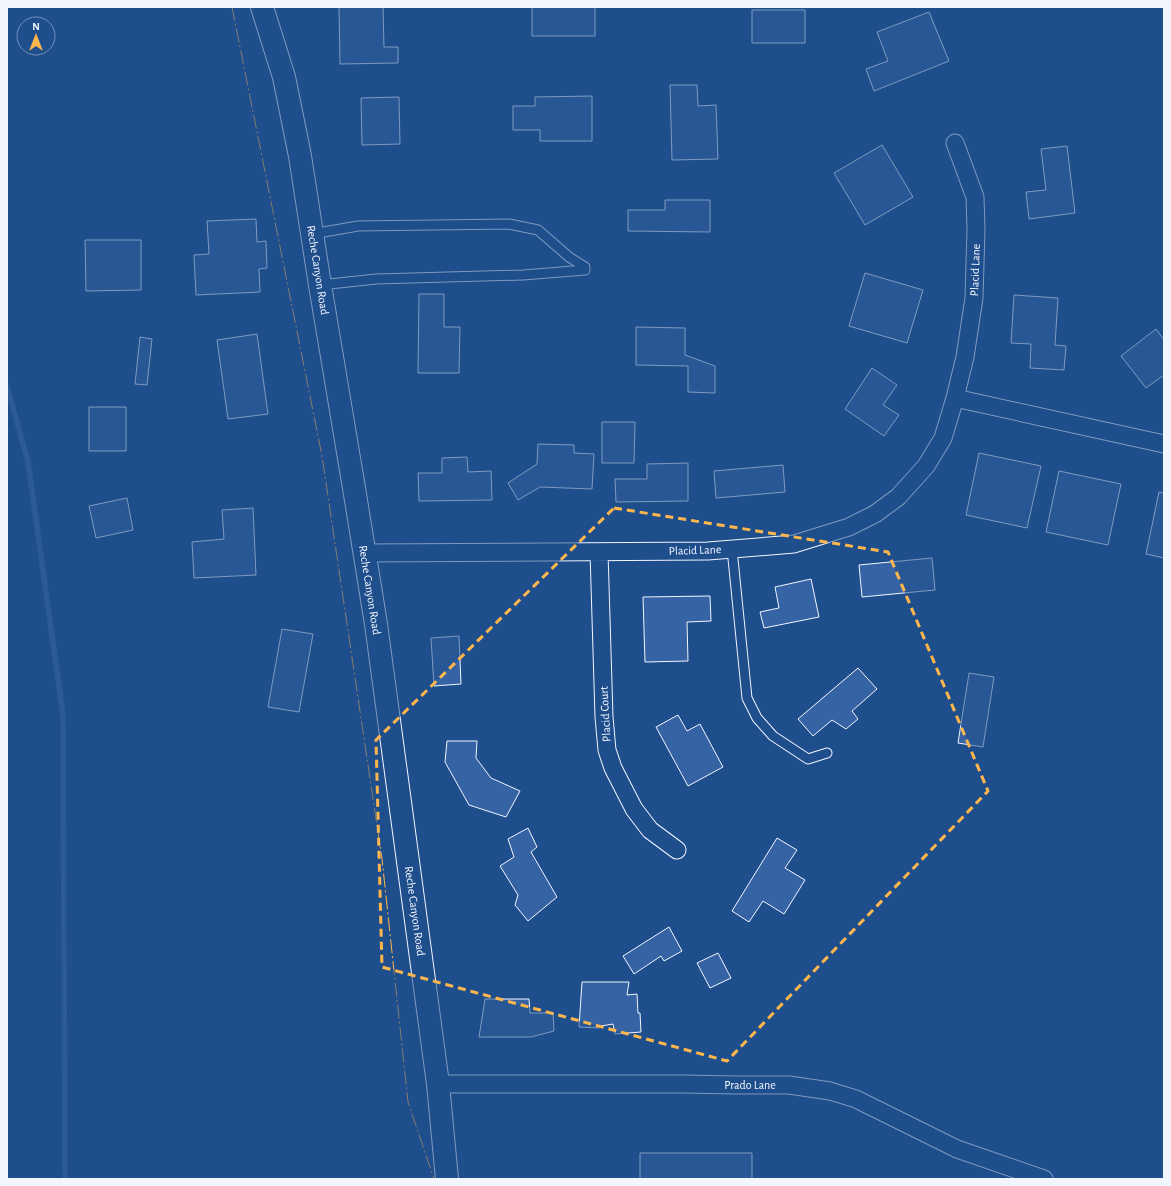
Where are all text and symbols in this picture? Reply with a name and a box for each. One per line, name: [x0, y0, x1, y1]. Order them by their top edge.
north arrow: [16, 16, 56, 56]
text: N: [32, 21, 40, 32]
street label: Reche Canyon Road: [304, 224, 331, 316]
street label: Placid Lane: [968, 244, 982, 296]
street label: Placid Lane: [669, 543, 721, 557]
street label: Reche Canyon Road: [356, 544, 383, 636]
street label: Placid Court: [598, 686, 612, 742]
street label: Reche Canyon Road: [402, 865, 427, 957]
street label: Prado Lane: [724, 1079, 776, 1091]

